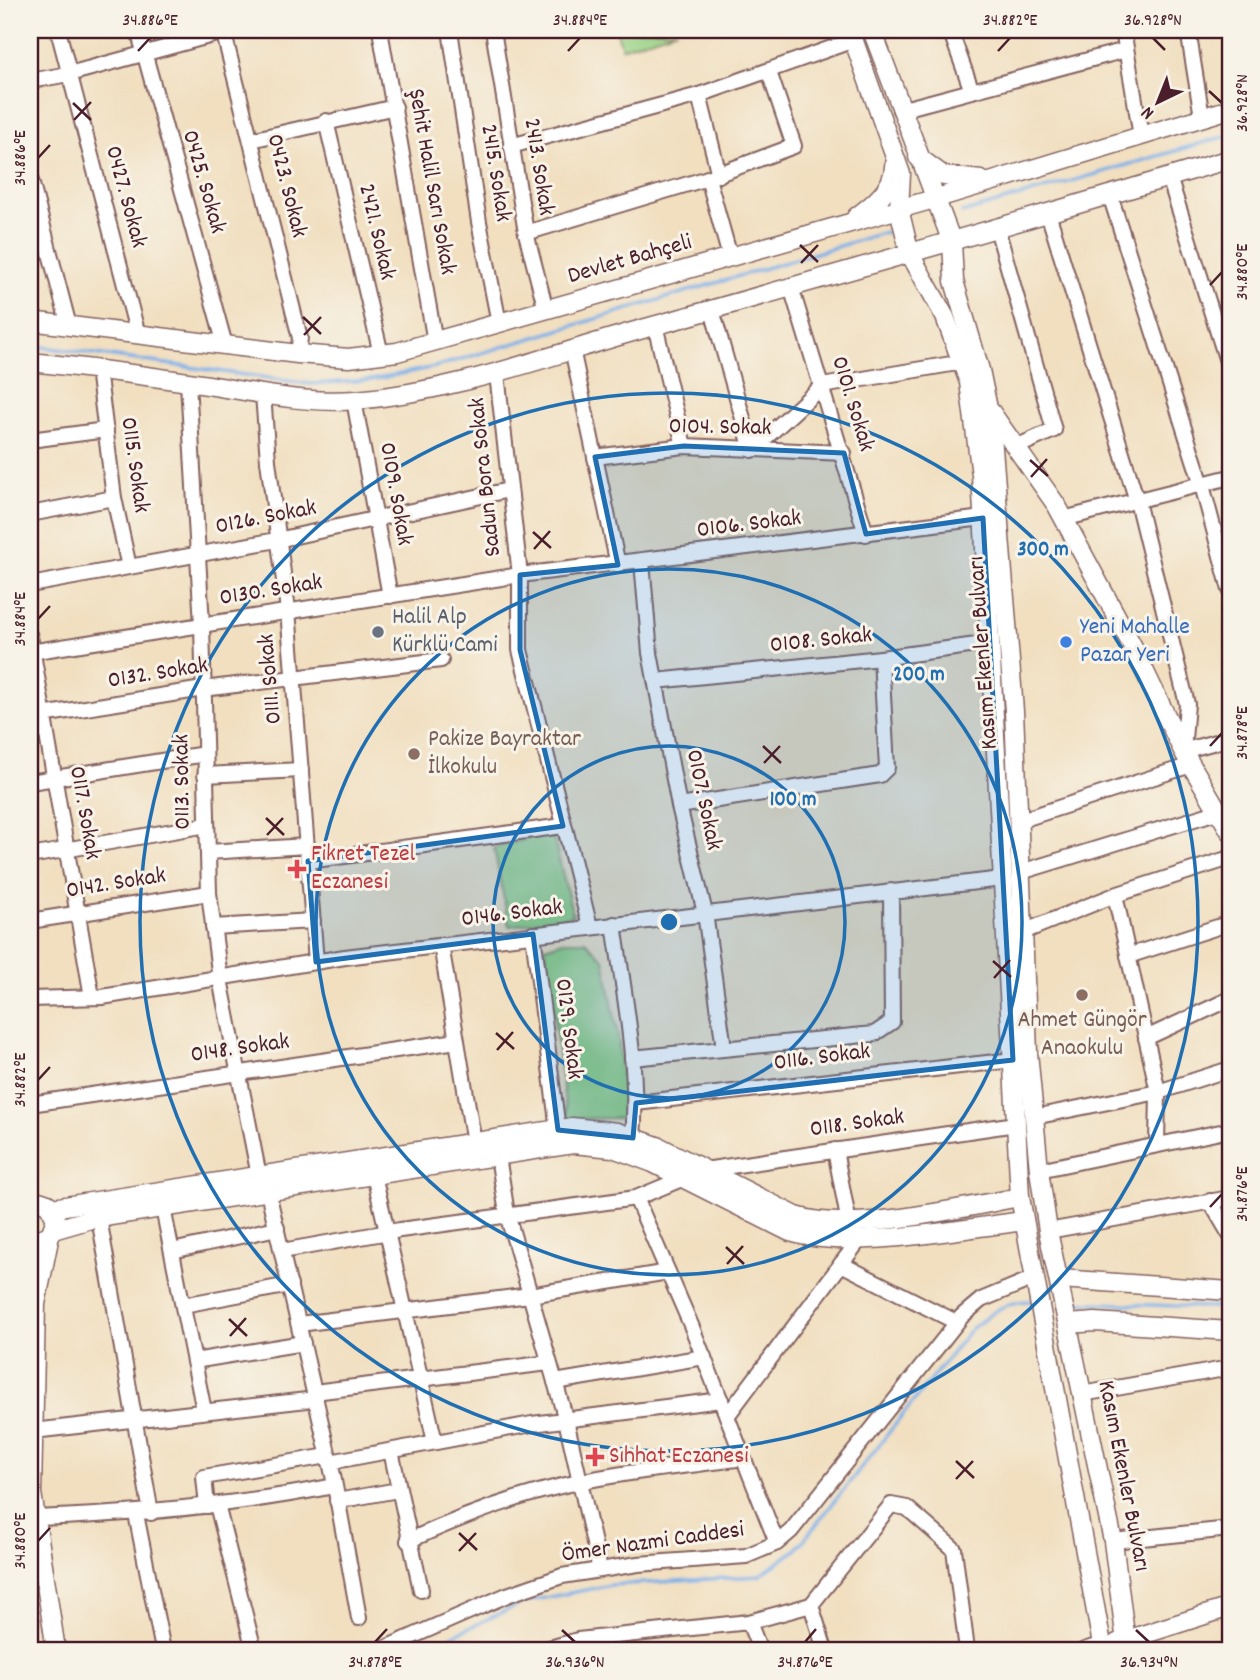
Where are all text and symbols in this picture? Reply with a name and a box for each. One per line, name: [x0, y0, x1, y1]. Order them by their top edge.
text: 34.886°E: [122, 9, 178, 34]
text: 34.884°E: [553, 9, 607, 34]
text: 34.882°E: [983, 9, 1037, 34]
text: 36.928°N: [1124, 9, 1182, 34]
north arrow: [1124, 66, 1194, 136]
text: 36.928°N: [1231, 74, 1256, 132]
street label: Şehit Halil Sarı Sokak: [398, 87, 464, 277]
text: N: [1136, 99, 1161, 125]
street label: 2413. Sokak: [514, 116, 562, 218]
street label: 2415. Sokak: [471, 122, 519, 224]
street label: 0425. Sokak: [172, 126, 234, 238]
text: 34.886°E: [9, 130, 34, 186]
street label: 0423. Sokak: [257, 131, 315, 241]
street label: 0427. Sokak: [95, 142, 155, 252]
street label: 2421. Sokak: [348, 180, 404, 284]
street label: Devlet Bahçeli: [564, 226, 696, 294]
text: 34.880°E: [1231, 244, 1256, 300]
street label: 0101. Sokak: [821, 352, 883, 456]
street label: Sadun Bora Sokak: [461, 396, 511, 558]
street label: 0104. Sokak: [668, 410, 772, 446]
street label: 0115. Sokak: [110, 415, 158, 515]
street label: 0109. Sokak: [369, 440, 421, 548]
street label: 0126. Sokak: [213, 492, 319, 544]
street label: 0106. Sokak: [695, 502, 803, 548]
text: 300 m: [1017, 536, 1069, 566]
street label: Kasım Ekenler Bulvarı: [960, 555, 1008, 751]
street label: 0130. Sokak: [217, 566, 325, 616]
text: 34.884°E: [9, 592, 34, 646]
place label: Halil Alp Kürklü Cami: [392, 601, 498, 663]
place label: Yeni Mahalle Pazar Yeri: [1080, 611, 1190, 673]
street label: 0108. Sokak: [768, 619, 874, 663]
marker: Halil Alp Kürklü Cami: [370, 624, 386, 640]
street label: 0111. Sokak: [250, 632, 292, 726]
marker: Yeni Mahalle Pazar Yeri: [1058, 634, 1074, 650]
street label: 0132. Sokak: [105, 649, 211, 699]
text: 200 m: [893, 661, 945, 691]
text: 34.878°E: [1231, 706, 1256, 760]
place label: Pakize Bayraktar İlkokulu: [428, 723, 581, 785]
street label: 0113. Sokak: [165, 734, 201, 830]
marker: Pakize Bayraktar İlkokulu: [406, 746, 422, 762]
street label: 0107. Sokak: [676, 746, 730, 854]
street label: 0117. Sokak: [59, 764, 109, 862]
text: 100 m: [770, 786, 816, 816]
place label: Fikret Tezel Eczanesi: [311, 838, 416, 900]
street label: 0142. Sokak: [64, 859, 168, 909]
marker: Fikret Tezel Eczanesi: [289, 861, 305, 877]
street label: 0146. Sokak: [459, 891, 565, 937]
centre of rings: [657, 910, 681, 934]
street label: 0129. Sokak: [545, 977, 591, 1081]
marker: Ahmet Güngör Anaokulu: [1074, 987, 1090, 1003]
place label: Ahmet Güngör Anaokulu: [1017, 1004, 1147, 1066]
street label: 0148. Sokak: [188, 1025, 292, 1073]
street label: 0116. Sokak: [772, 1035, 872, 1081]
text: 34.882°E: [9, 1053, 34, 1107]
street label: 0118. Sokak: [808, 1101, 906, 1147]
text: 34.876°E: [1231, 1166, 1256, 1222]
street label: Kasım Ekenler Bulvarı: [1088, 1378, 1158, 1574]
place label: Sıhhat Eczanesi: [609, 1440, 749, 1474]
marker: Sıhhat Eczanesi: [587, 1449, 603, 1465]
text: 34.880°E: [9, 1513, 34, 1569]
street label: Ömer Nazmi Caddesi: [560, 1513, 746, 1573]
text: 34.878°E: [348, 1651, 402, 1676]
text: 36.936°N: [545, 1651, 605, 1676]
text: 34.876°E: [777, 1651, 833, 1676]
text: 36.934°N: [1120, 1651, 1178, 1676]

